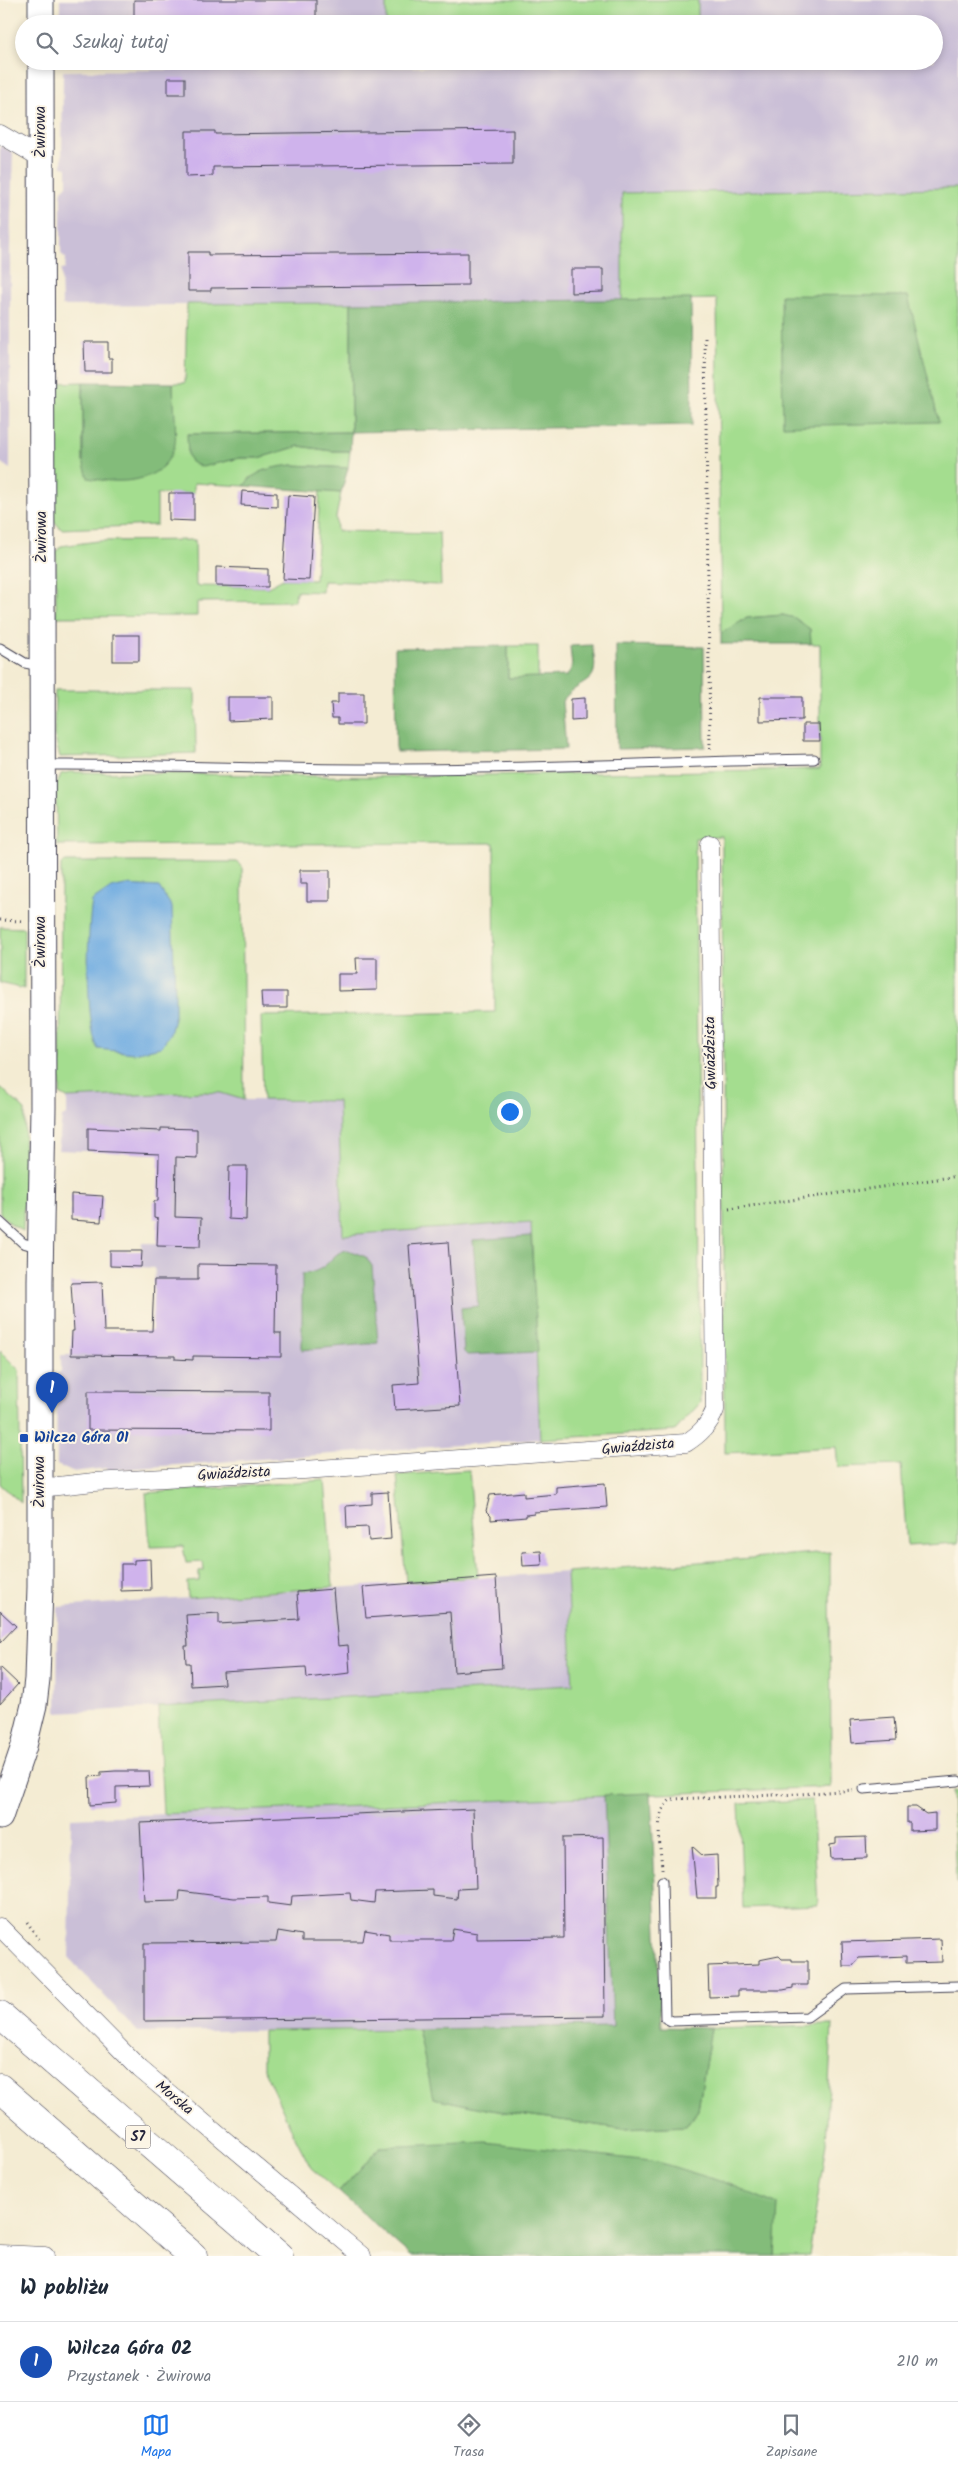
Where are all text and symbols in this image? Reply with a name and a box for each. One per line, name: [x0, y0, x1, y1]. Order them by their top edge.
search box: [15, 15, 943, 70]
text: Szukaj tutaj: [73, 28, 168, 58]
icon: search: [33, 29, 61, 57]
street label: Żwirowa: [29, 106, 53, 158]
street label: Żwirowa: [30, 511, 54, 563]
street label: Żwirowa: [29, 916, 53, 968]
street label: Gwiaździsta: [698, 1016, 724, 1090]
your location: [497, 1099, 523, 1125]
pin: 1: [36, 1372, 68, 1413]
place label: Wilcza Góra 01: [34, 1426, 129, 1450]
marker: Wilcza Góra 01: [18, 1432, 30, 1444]
street label: Gwiaździsta: [600, 1432, 676, 1462]
street label: Żwirowa: [28, 1456, 52, 1508]
street label: Gwiaździsta: [197, 1460, 271, 1488]
street label: Morska: [149, 2075, 199, 2121]
road number: S7: [126, 2126, 150, 2148]
text: W pobliżu: [20, 2272, 108, 2305]
text: Wilcza Góra 02: [67, 2334, 192, 2364]
text: 1: [34, 2349, 38, 2374]
text: 210 m: [897, 2349, 938, 2374]
text: Przystanek · Żwirowa: [67, 2364, 211, 2389]
tab: Mapa: [141, 2411, 172, 2463]
tab: Trasa: [453, 2411, 484, 2463]
tab: Zapisane: [766, 2411, 817, 2463]

